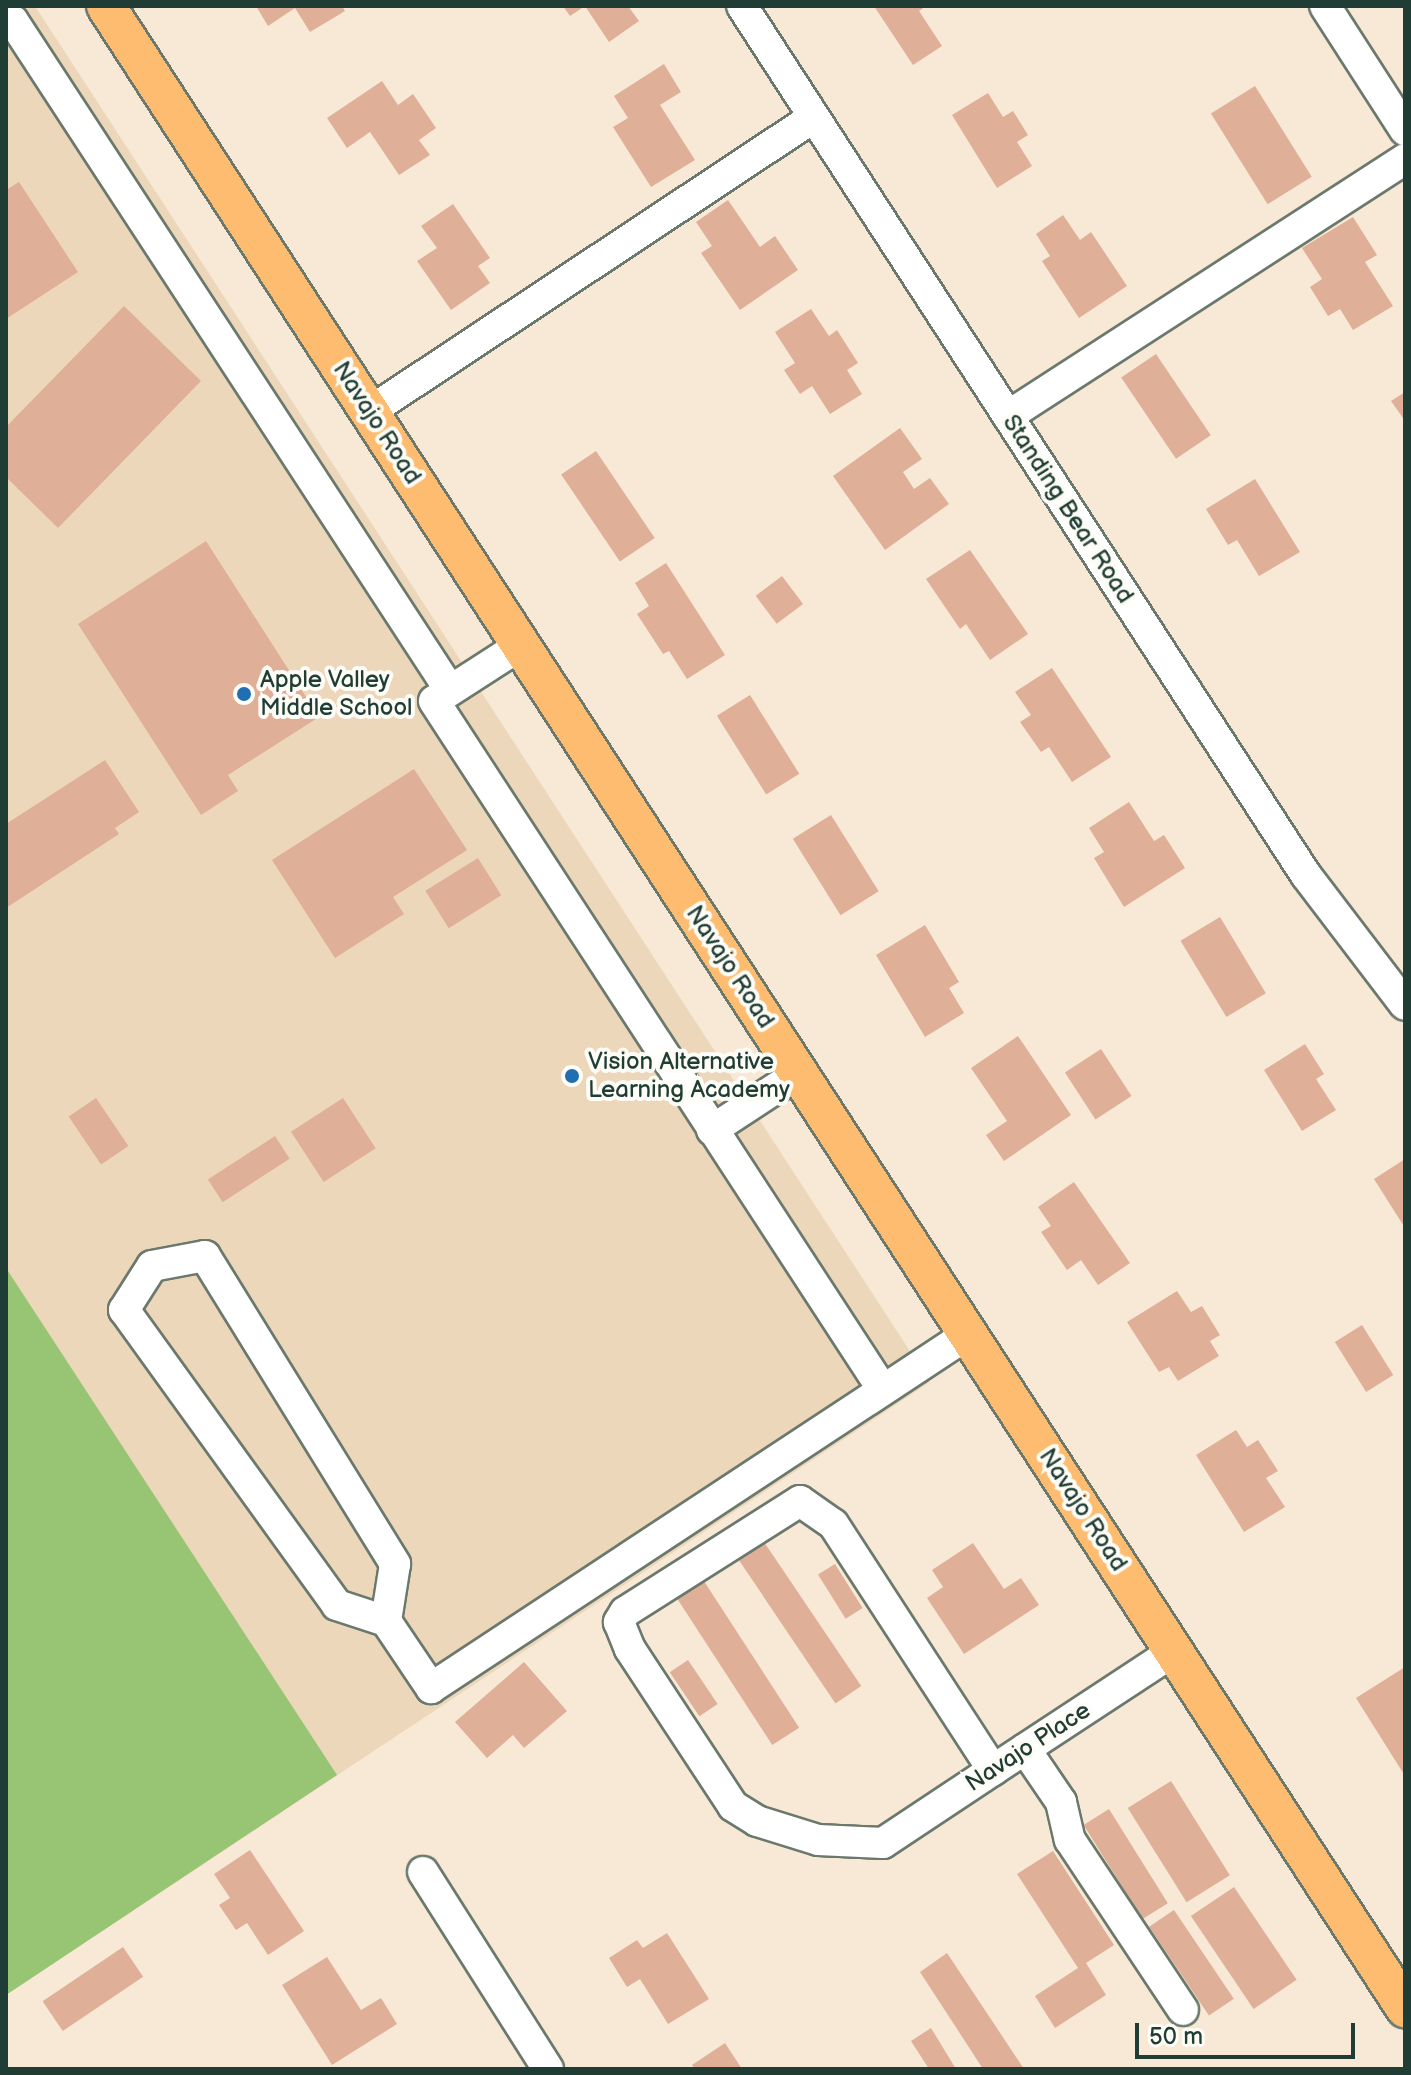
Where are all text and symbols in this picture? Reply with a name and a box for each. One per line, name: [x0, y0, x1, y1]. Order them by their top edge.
street label: Navajo Road: [327, 356, 427, 490]
street label: Standing Bear Road: [996, 409, 1140, 609]
place label: Apple Valley Middle School: [260, 666, 413, 722]
marker: Apple Valley Middle School: [235, 685, 253, 703]
street label: Navajo Road: [680, 900, 780, 1034]
place label: Vision Alternative Learning Academy: [588, 1048, 790, 1104]
marker: Vision Alternative Learning Academy: [563, 1067, 581, 1085]
street label: Navajo Road: [1033, 1443, 1133, 1577]
street label: Navajo Place: [960, 1696, 1096, 1798]
scale bar: [1139, 2007, 1359, 2057]
text: 50 m: [1149, 2022, 1203, 2051]

